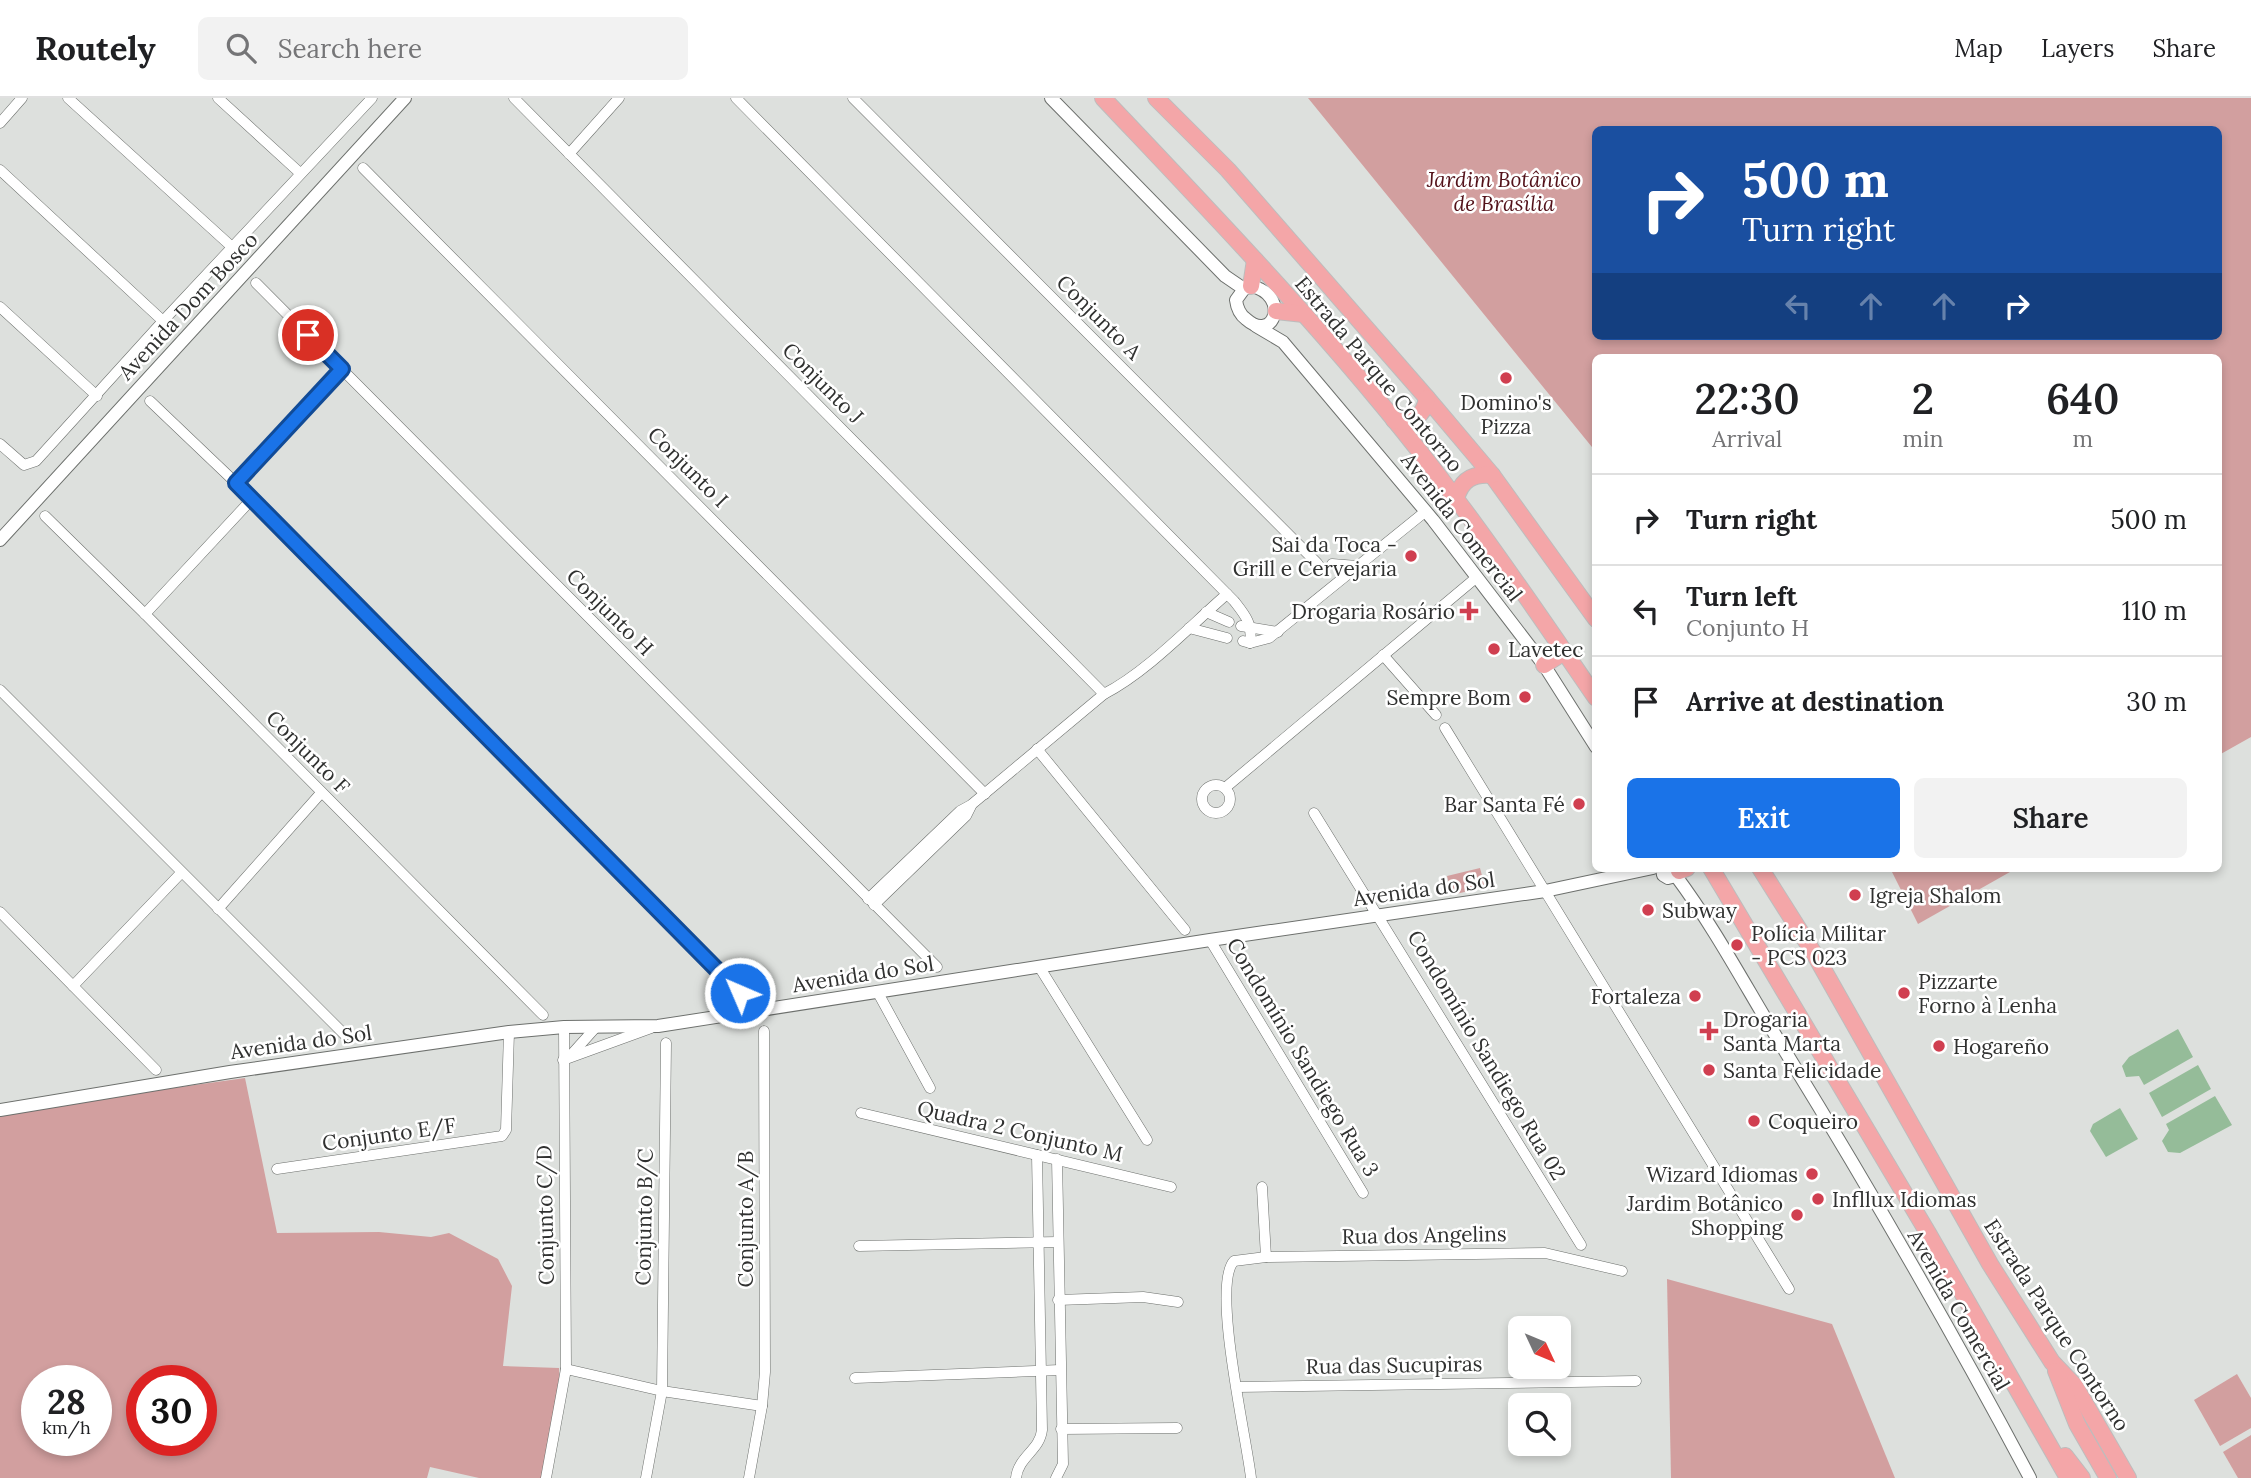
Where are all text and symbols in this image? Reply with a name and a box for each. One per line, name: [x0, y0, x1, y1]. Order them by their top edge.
search box: [198, 17, 688, 80]
text: Routely: [35, 27, 156, 69]
icon: search: [222, 29, 260, 67]
text: Search here: [278, 32, 422, 65]
text: Map: [1954, 33, 2003, 64]
text: Layers: [2041, 33, 2114, 64]
text: Share: [2152, 33, 2216, 64]
text: 500 m: [1742, 148, 1889, 210]
icon: right: [1627, 154, 1718, 245]
park label: Jardim Botânico de Brasília: [1426, 166, 1581, 217]
text: Turn right: [1742, 209, 1895, 250]
street label: Avenida Dom Bosco: [112, 226, 264, 386]
street label: Conjunto A: [1051, 269, 1148, 366]
street label: Estrada Parque Contorno: [1289, 270, 1469, 478]
icon: left: [1779, 287, 1817, 325]
icon: ahead: [1852, 287, 1890, 325]
icon: ahead: [1925, 287, 1963, 325]
icon: right: [1998, 287, 2036, 325]
pin: [278, 305, 338, 365]
icon: arrive: [289, 316, 327, 354]
street label: Conjunto J: [777, 337, 869, 429]
marker: Domino's Pizza: [1498, 370, 1514, 386]
text: 22:30: [1695, 372, 1800, 426]
text: 2: [1912, 372, 1934, 426]
text: 640: [2046, 372, 2119, 426]
place label: Domino's Pizza: [1460, 389, 1552, 440]
street label: Conjunto I: [642, 421, 734, 513]
text: Arrival: [1712, 424, 1782, 453]
text: min: [1902, 424, 1943, 453]
text: m: [2072, 424, 2093, 453]
street label: Avenida Comercial: [1395, 446, 1529, 607]
icon: right: [1627, 501, 1665, 539]
text: Turn right: [1686, 503, 1817, 536]
text: 500 m: [2110, 503, 2187, 536]
place label: Sai da Toca - Grill e Cervejaria: [1233, 531, 1397, 582]
marker: Sai da Toca - Grill e Cervejaria: [1403, 548, 1419, 564]
street label: Conjunto H: [561, 563, 659, 661]
text: Turn left: [1686, 580, 1797, 613]
icon: left: [1627, 592, 1665, 630]
text: 110 m: [2122, 594, 2187, 627]
place label: Drogaria Rosário: [1291, 598, 1455, 625]
marker: Drogaria Rosário: [1461, 603, 1477, 619]
text: Conjunto H: [1686, 613, 1809, 642]
place label: Lavetec: [1508, 636, 1584, 663]
marker: Lavetec: [1486, 641, 1502, 657]
icon: arrive: [1627, 683, 1665, 721]
place label: Sempre Bom: [1386, 684, 1511, 711]
text: Arrive at destination: [1686, 685, 1944, 718]
text: 30 m: [2126, 685, 2187, 718]
marker: Sempre Bom: [1517, 689, 1533, 705]
street label: Conjunto F: [260, 704, 356, 800]
button: Exit: [1627, 778, 1900, 858]
button: Share: [1914, 778, 2187, 858]
place label: Bar Santa Fé: [1444, 791, 1565, 818]
marker: Bar Santa Fé: [1571, 796, 1587, 812]
street label: Avenida do Sol: [1351, 866, 1496, 912]
place label: Igreja Shalom: [1869, 882, 2002, 909]
marker: Igreja Shalom: [1847, 887, 1863, 903]
place label: Subway: [1662, 897, 1737, 924]
marker: Subway: [1640, 902, 1656, 918]
place label: Polícia Militar - PCS 023: [1751, 920, 1886, 971]
street label: Condomínio Sandiego Rua 02: [1402, 925, 1572, 1185]
street label: Condomínio Sandiego Rua 3: [1221, 933, 1385, 1181]
marker: Polícia Militar - PCS 023: [1729, 937, 1745, 953]
street label: Avenida do Sol: [790, 950, 935, 999]
position arrow: [703, 956, 777, 1030]
place label: Pizzarte Forno à Lenha: [1918, 968, 2057, 1019]
place label: Fortaleza: [1591, 983, 1681, 1010]
marker: Pizzarte Forno à Lenha: [1896, 985, 1912, 1001]
marker: Fortaleza: [1687, 988, 1703, 1004]
place label: Drogaria Santa Marta: [1723, 1006, 1841, 1057]
street label: Avenida do Sol: [228, 1019, 373, 1065]
marker: Drogaria Santa Marta: [1701, 1023, 1717, 1039]
place label: Hogareño: [1953, 1033, 2049, 1060]
marker: Hogareño: [1931, 1038, 1947, 1054]
place label: Santa Felicidade: [1723, 1057, 1881, 1084]
marker: Santa Felicidade: [1701, 1062, 1717, 1078]
street label: Quadra 2 Conjunto M: [915, 1094, 1125, 1168]
place label: Coqueiro: [1768, 1108, 1858, 1135]
street label: Conjunto E/F: [320, 1111, 458, 1157]
marker: Coqueiro: [1746, 1113, 1762, 1129]
street label: Conjunto C/D: [530, 1145, 560, 1285]
street label: Conjunto B/C: [629, 1148, 659, 1286]
street label: Conjunto A/B: [732, 1151, 759, 1287]
place label: Wizard Idiomas: [1646, 1161, 1798, 1188]
marker: Wizard Idiomas: [1804, 1166, 1820, 1182]
place label: Infllux Idiomas: [1832, 1186, 1977, 1213]
place label: Jardim Botânico Shopping: [1626, 1190, 1783, 1241]
marker: Infllux Idiomas: [1810, 1191, 1826, 1207]
marker: Jardim Botânico Shopping: [1789, 1207, 1805, 1223]
street label: Estrada Parque Contorno: [1978, 1214, 2136, 1436]
street label: Rua dos Angelins: [1341, 1220, 1507, 1250]
street label: Avenida Comercial: [1901, 1224, 2016, 1395]
north arrow: [1508, 1316, 1572, 1379]
map controls: [1508, 1316, 1571, 1456]
street label: Rua das Sucupiras: [1305, 1350, 1483, 1380]
speed limit sign: 30: [126, 1365, 217, 1456]
text: 28: [47, 1379, 86, 1424]
button: search: [1508, 1393, 1571, 1456]
text: km/h: [42, 1416, 91, 1439]

